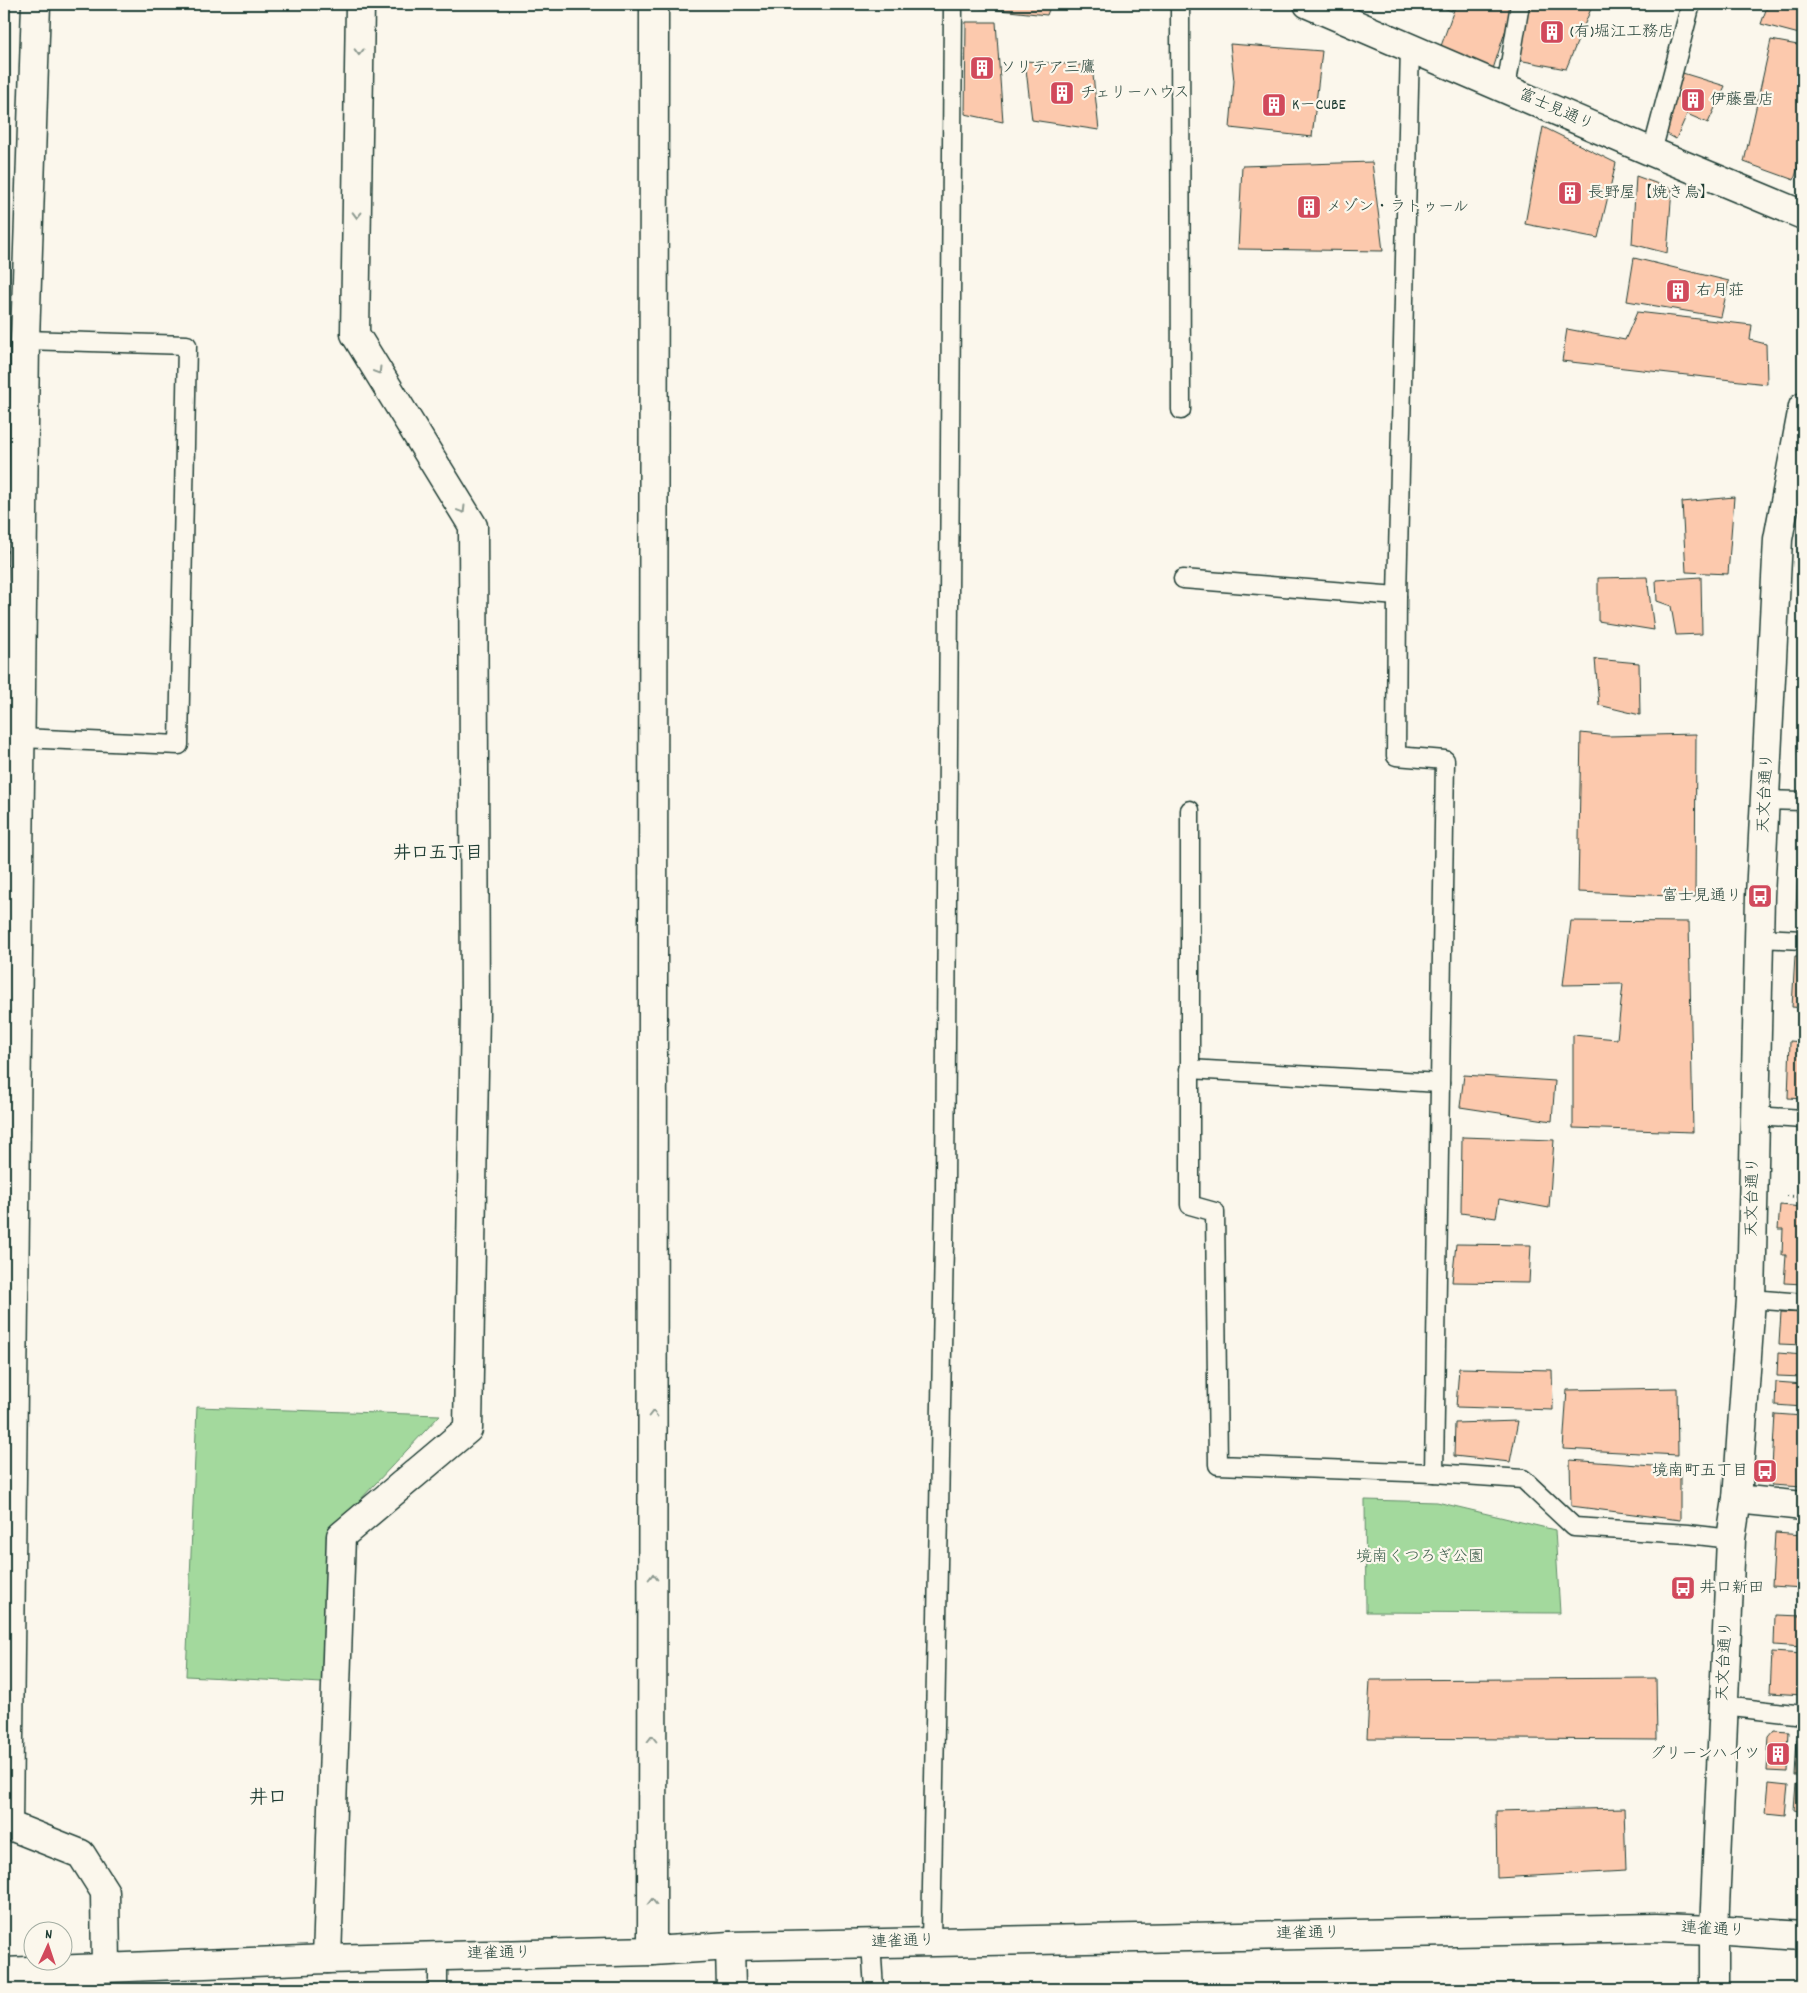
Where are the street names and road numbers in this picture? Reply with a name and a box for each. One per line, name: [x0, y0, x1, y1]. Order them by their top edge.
street label: 富士見通り: [1515, 83, 1597, 137]
street label: 天文台通り: [1752, 752, 1780, 834]
street label: 天文台通り: [1741, 1157, 1765, 1237]
street label: 天文台通り: [1711, 1620, 1739, 1702]
street label: 連雀通り: [1680, 1917, 1746, 1943]
street label: 連雀通り: [1276, 1922, 1340, 1946]
street label: 連雀通り: [871, 1929, 935, 1955]
street label: 連雀通り: [467, 1942, 531, 1966]

